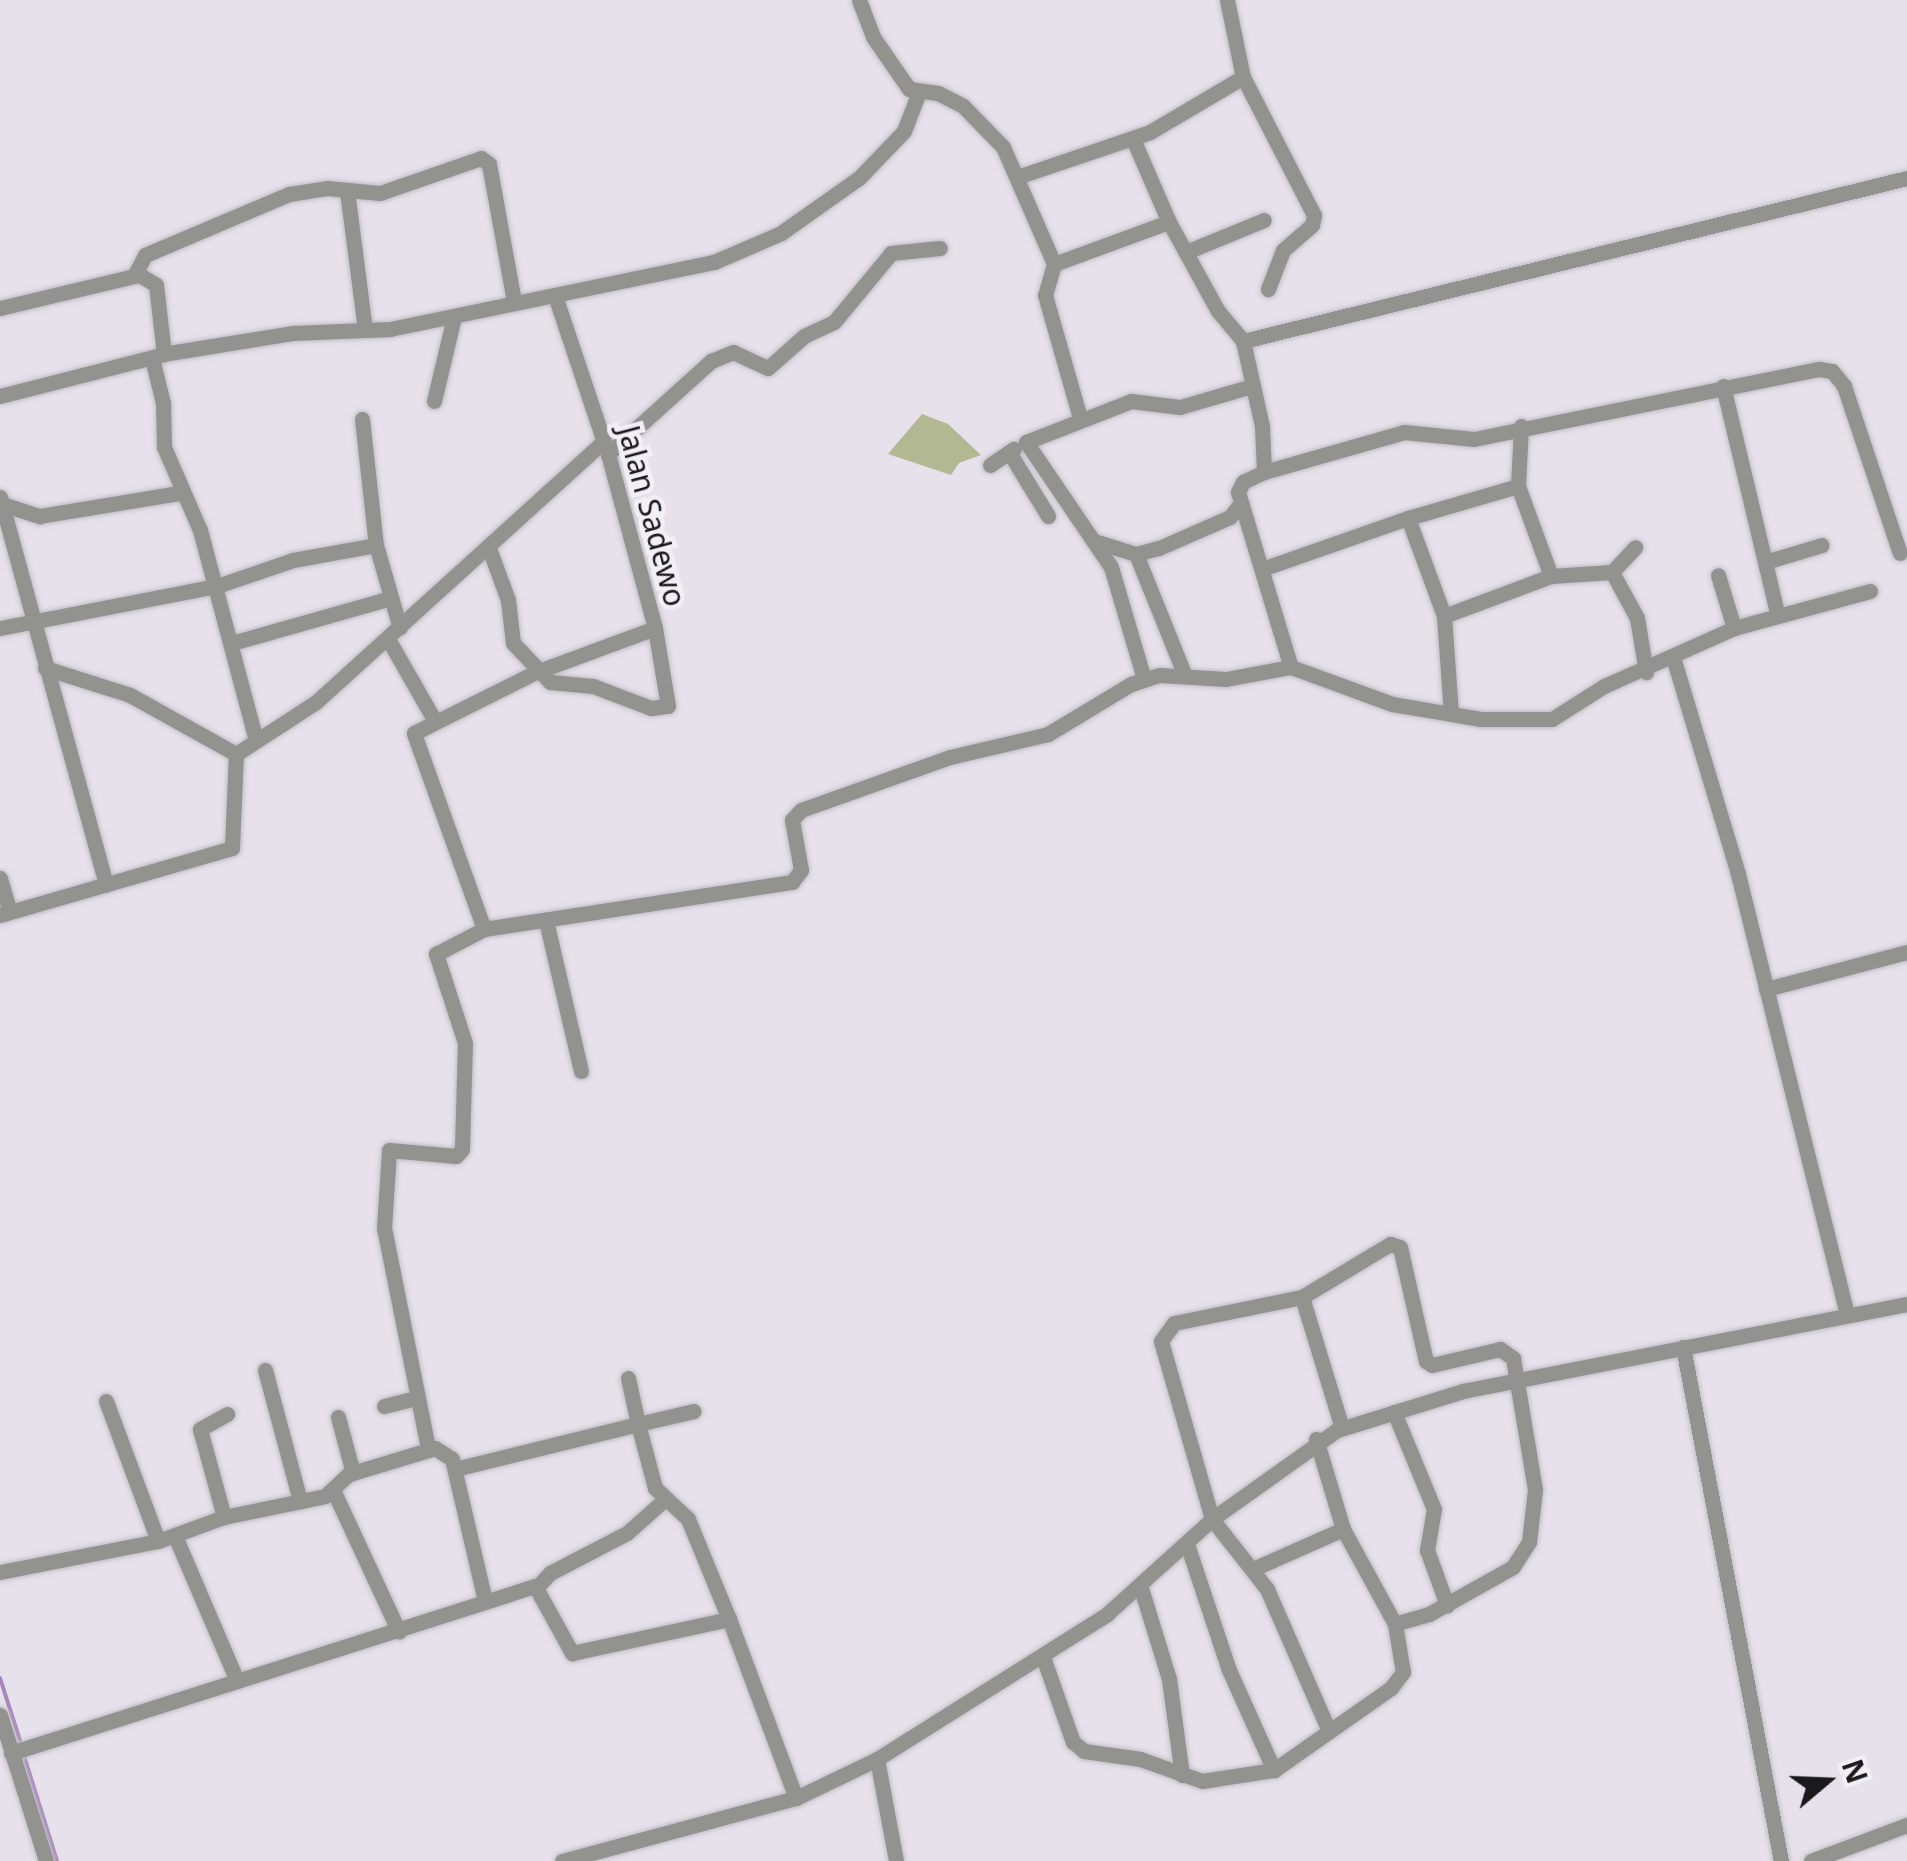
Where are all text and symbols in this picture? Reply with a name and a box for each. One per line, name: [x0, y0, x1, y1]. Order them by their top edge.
street label: Jalan Sadewo: [611, 422, 693, 610]
north arrow: [1777, 1731, 1877, 1831]
text: N: [1834, 1754, 1877, 1788]

